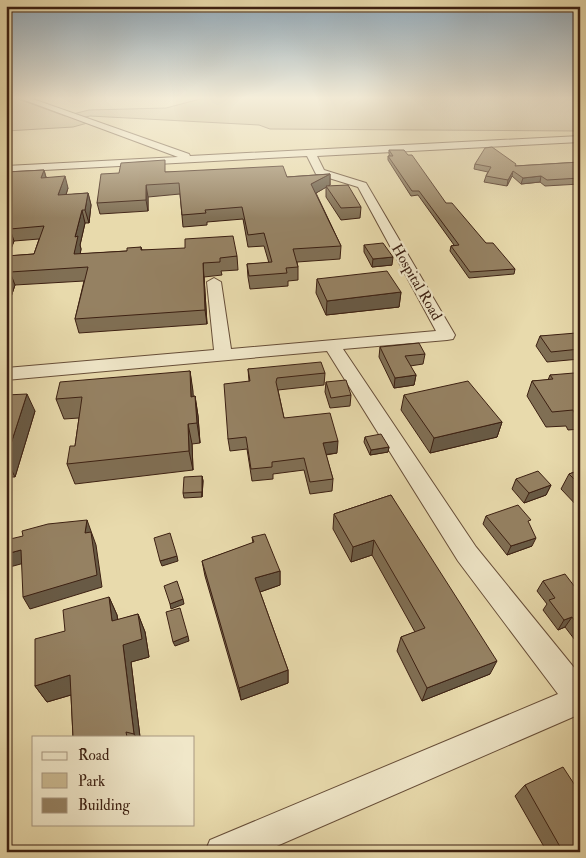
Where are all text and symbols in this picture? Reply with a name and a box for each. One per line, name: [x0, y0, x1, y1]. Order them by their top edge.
street label: Hospital Road: [386, 241, 446, 325]
legend: [32, 736, 195, 826]
text: Road: [78, 746, 110, 765]
text: Park: [78, 772, 105, 791]
text: Building: [78, 796, 130, 815]

